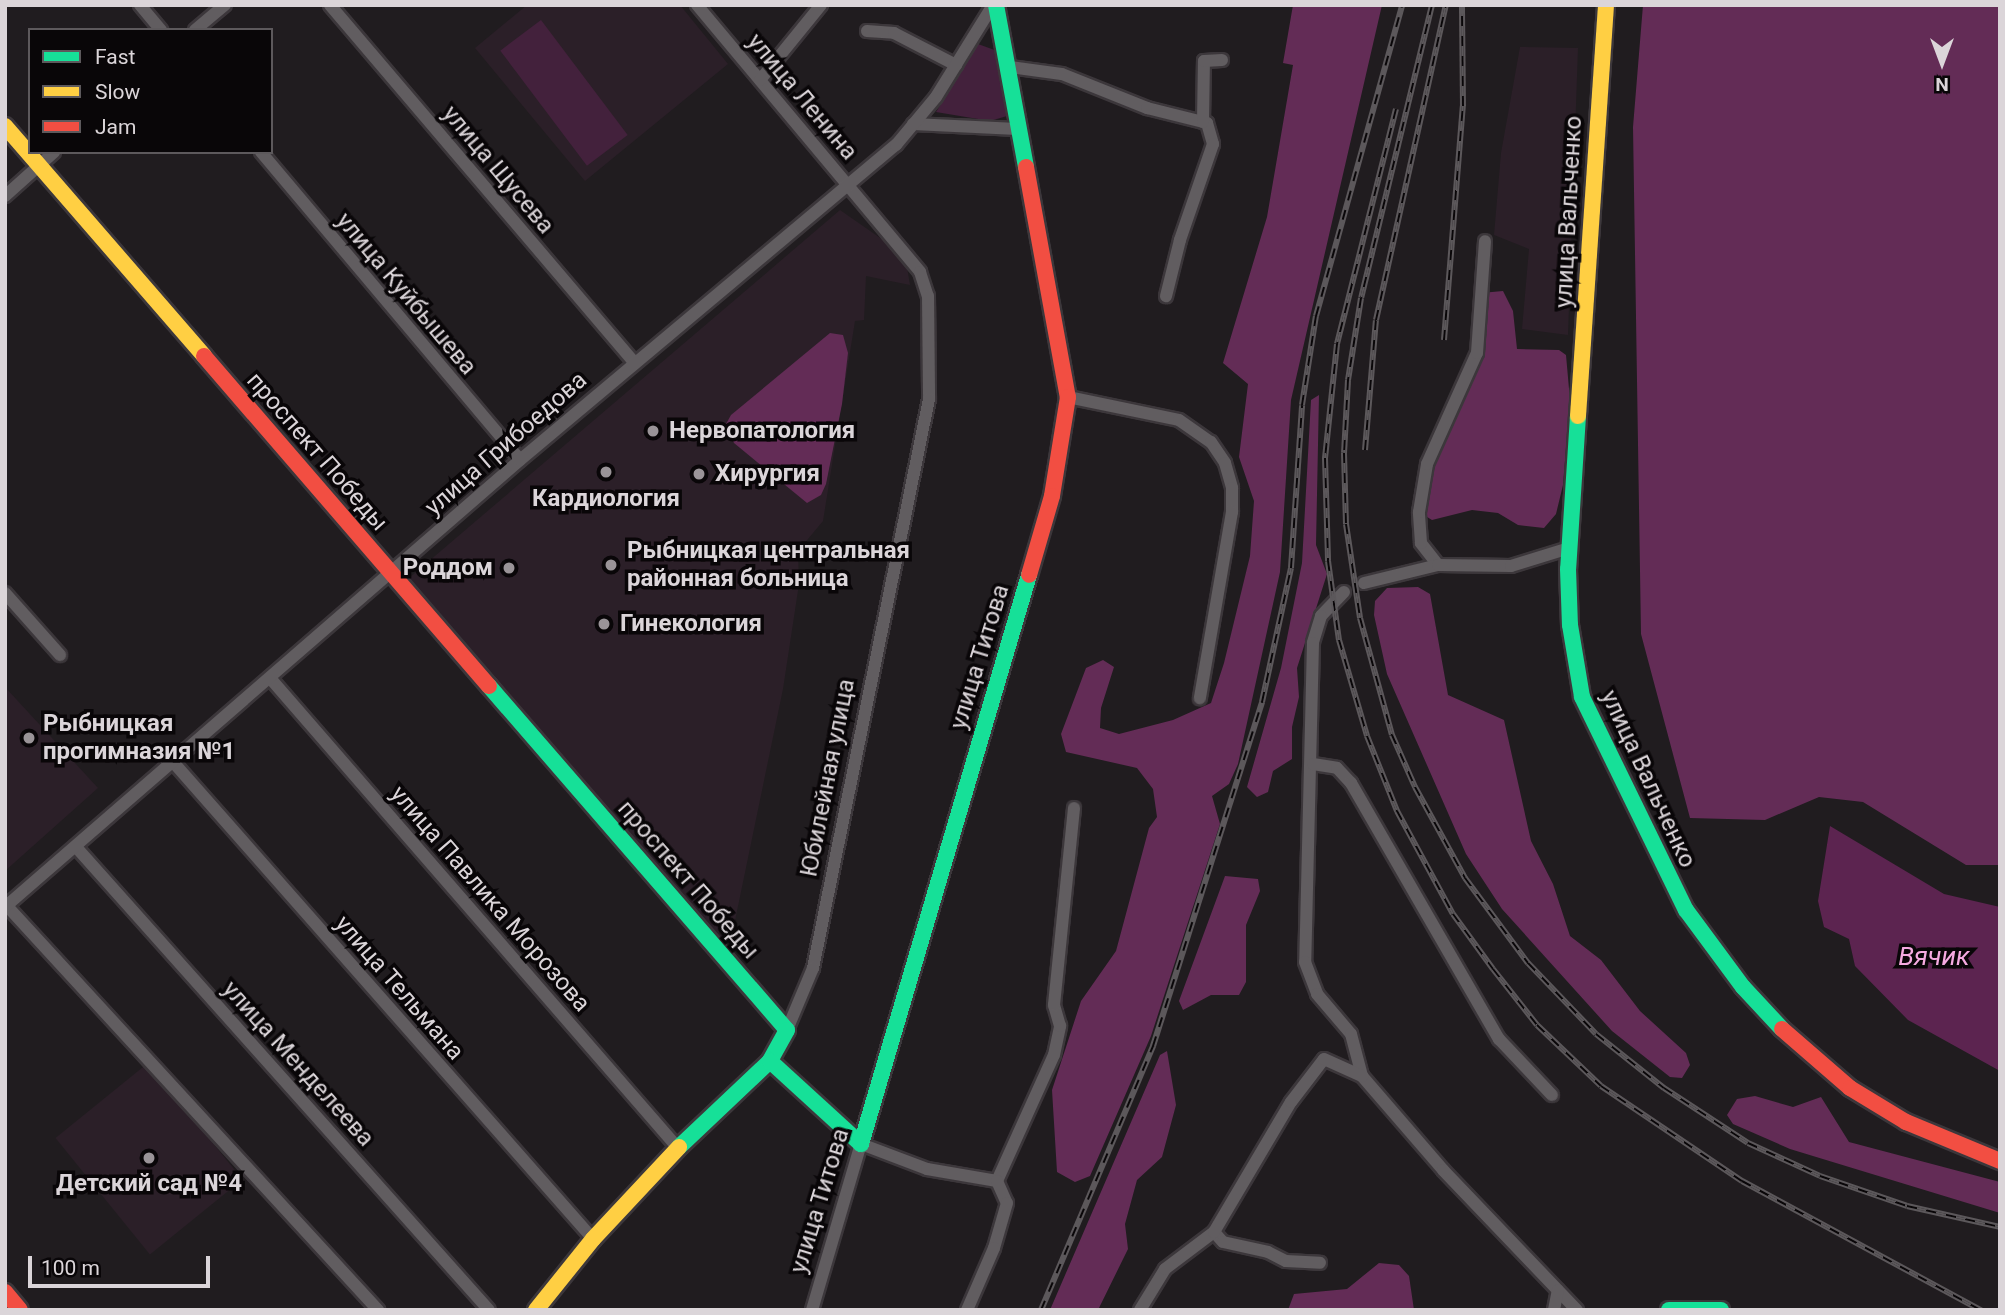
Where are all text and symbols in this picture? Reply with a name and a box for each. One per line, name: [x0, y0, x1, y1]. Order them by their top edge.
legend: [28, 28, 273, 154]
street label: улица Ленина: [741, 28, 863, 166]
north arrow: [1907, 28, 1977, 98]
text: Fast: [95, 45, 135, 69]
text: N: [1935, 73, 1949, 96]
text: Slow: [95, 80, 140, 104]
street label: улица Щусева: [436, 100, 560, 240]
text: Jam: [95, 115, 136, 139]
street label: улица Вальченко: [1550, 115, 1588, 309]
street label: улица Куйбышева: [330, 207, 482, 381]
street label: улица Грибоедова: [419, 366, 593, 522]
street label: проспект Победы: [240, 367, 394, 537]
place label: Нервопатология: [669, 417, 855, 445]
marker: Нервопатология: [643, 421, 663, 441]
place label: Хирургия: [715, 460, 820, 488]
marker: Кардиология: [596, 462, 616, 482]
marker: Хирургия: [689, 464, 709, 484]
place label: Кардиология: [532, 485, 680, 513]
place label: Рыбницкая центральная районная больница: [627, 537, 910, 593]
place label: Роддом: [403, 554, 493, 582]
marker: Рыбницкая центральная районная больница: [601, 555, 621, 575]
marker: Роддом: [499, 558, 519, 578]
street label: улица Титова: [944, 581, 1016, 733]
place label: Гинекология: [620, 610, 762, 638]
marker: Гинекология: [594, 614, 614, 634]
street label: Юбилейная улица: [795, 677, 861, 879]
street label: улица Вальченко: [1594, 686, 1702, 872]
place label: Рыбницкая прогимназия №1: [43, 710, 235, 766]
marker: Рыбницкая прогимназия №1: [21, 730, 37, 746]
street label: улица Павлика Морозова: [384, 780, 596, 1018]
street label: проспект Победы: [611, 795, 765, 965]
street label: улица Тельмана: [328, 910, 470, 1066]
water label: Вячик: [1898, 941, 1970, 973]
street label: улица Менделеева: [216, 975, 380, 1153]
street label: улица Титова: [784, 1125, 856, 1277]
marker: Детский сад №4: [141, 1150, 157, 1166]
place label: Детский сад №4: [56, 1170, 242, 1198]
scale bar: [32, 1242, 214, 1286]
text: 100 m: [41, 1256, 100, 1280]

